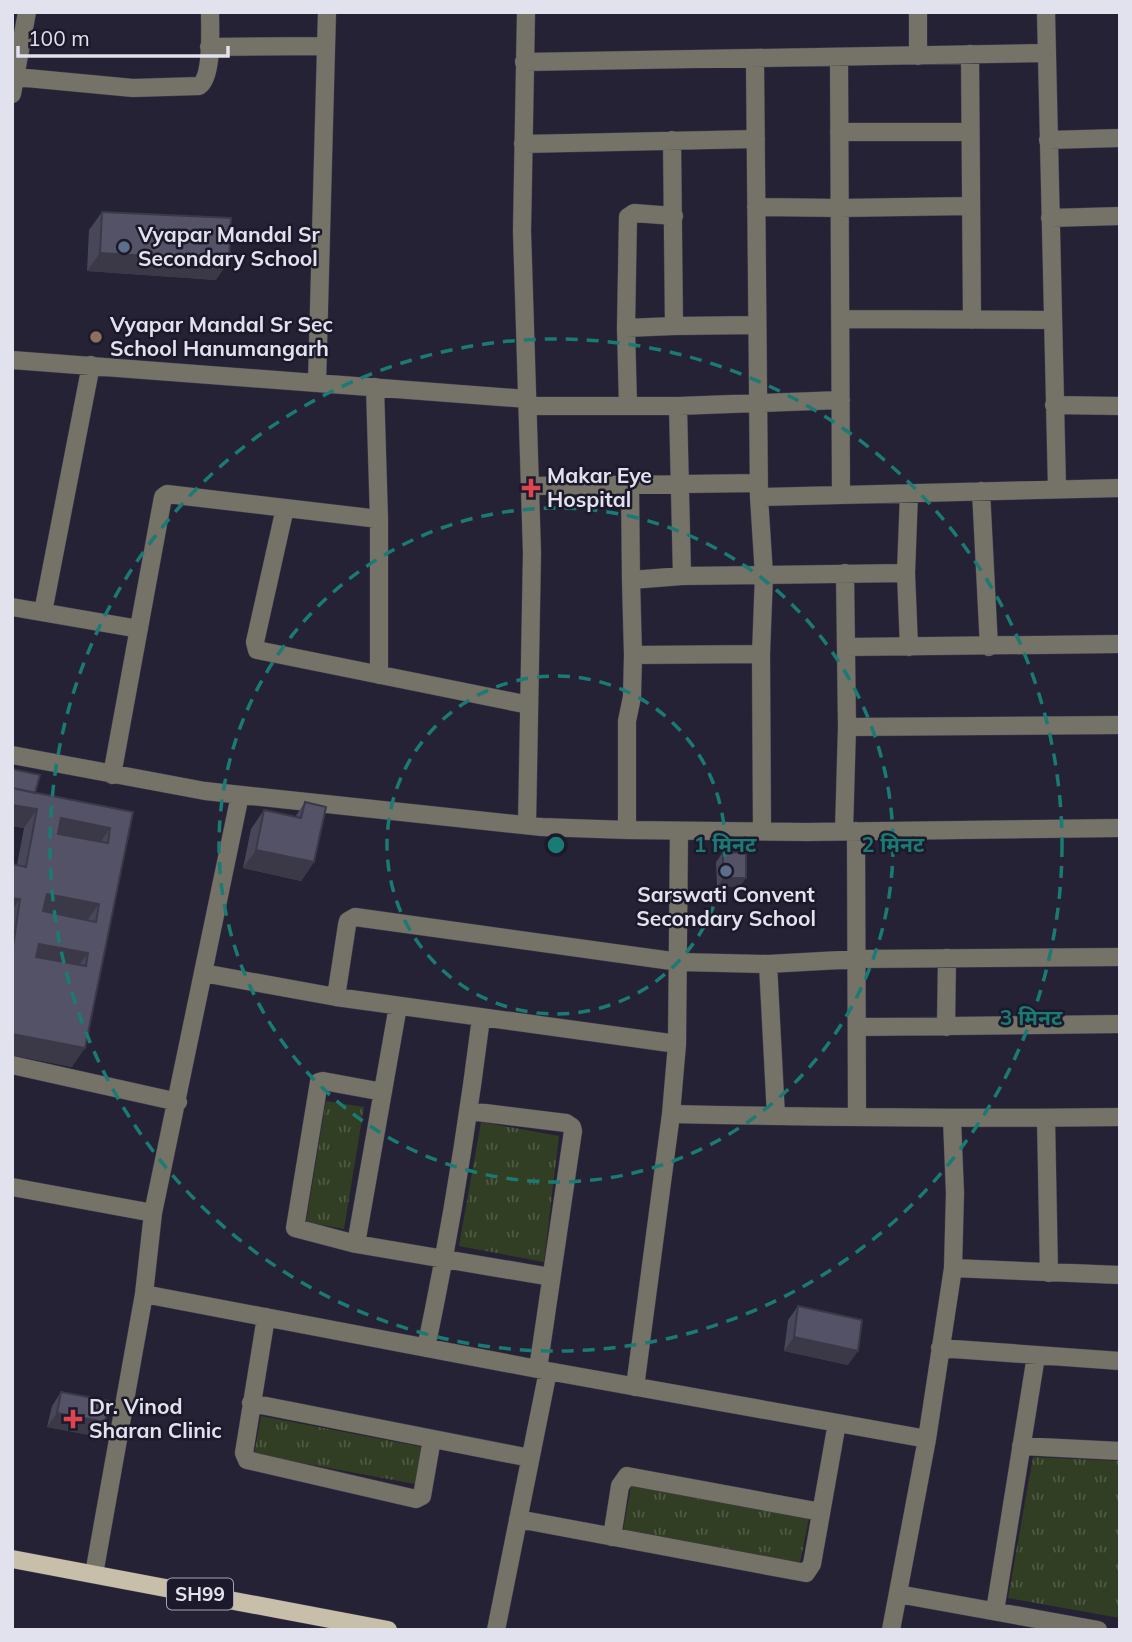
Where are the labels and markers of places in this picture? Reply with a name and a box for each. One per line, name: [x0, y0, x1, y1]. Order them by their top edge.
place label: Vyapar Mandal Sr Secondary School: [137, 221, 321, 271]
marker: Vyapar Mandal Sr Secondary School: [116, 239, 132, 255]
place label: Vyapar Mandal Sr Sec School Hanumangarh: [109, 311, 333, 361]
marker: Vyapar Mandal Sr Sec School Hanumangarh: [88, 329, 104, 345]
place label: Makar Eye Hospital: [547, 462, 652, 512]
marker: Makar Eye Hospital: [521, 478, 541, 498]
centre of rings: [544, 833, 568, 857]
marker: Sarswati Convent Secondary School: [718, 863, 734, 879]
place label: Sarswati Convent Secondary School: [636, 881, 816, 931]
place label: Dr. Vinod Sharan Clinic: [89, 1393, 222, 1443]
marker: Dr. Vinod Sharan Clinic: [63, 1409, 83, 1429]

